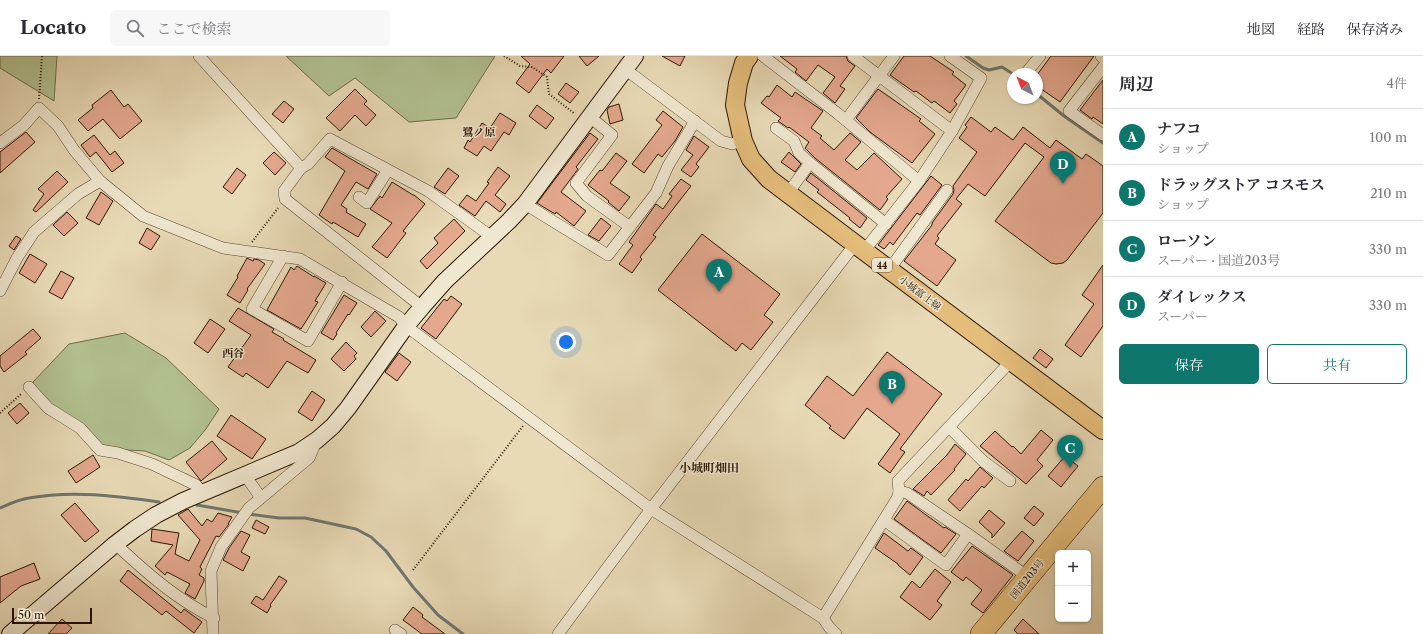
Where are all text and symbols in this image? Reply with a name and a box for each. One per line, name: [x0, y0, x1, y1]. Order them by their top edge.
search box: [110, 10, 390, 46]
text: Locato: [20, 16, 86, 39]
icon: search: [124, 17, 146, 39]
text: ここで検索: [156, 19, 231, 38]
text: 地図: [1247, 20, 1275, 38]
text: 経路: [1297, 20, 1325, 38]
text: 保存済み: [1347, 20, 1403, 38]
north arrow: [1007, 68, 1043, 104]
text: 周辺: [1119, 74, 1153, 94]
text: 4件: [1386, 75, 1407, 91]
text: ナフコ: [1157, 119, 1201, 138]
district label: 鷺ノ原: [463, 125, 496, 139]
text: A: [1127, 129, 1137, 145]
text: 100 m: [1369, 129, 1407, 145]
text: ショップ: [1157, 140, 1209, 156]
pin: D: [1050, 151, 1076, 184]
text: ドラッグストア コスモス: [1157, 175, 1325, 194]
text: B: [1127, 185, 1137, 201]
text: 210 m: [1370, 185, 1407, 201]
text: ショップ: [1157, 196, 1209, 212]
text: ローソン: [1157, 231, 1216, 250]
text: C: [1127, 241, 1137, 257]
text: 330 m: [1369, 241, 1407, 257]
text: スーパー · 国道203号: [1157, 252, 1280, 268]
road number: 44: [872, 258, 892, 272]
pin: A: [706, 259, 732, 292]
street label: 小城富士線: [896, 273, 944, 313]
text: ダイレックス: [1157, 287, 1246, 306]
text: D: [1126, 297, 1138, 313]
text: 330 m: [1369, 297, 1407, 313]
text: スーパー: [1157, 308, 1208, 324]
your location: [556, 332, 576, 352]
button: 保存: [1119, 344, 1259, 384]
button: 共有: [1267, 344, 1407, 384]
district label: 西谷: [222, 346, 244, 360]
pin: B: [879, 371, 905, 404]
pin: C: [1057, 435, 1083, 468]
district label: 小城町畑田: [679, 460, 739, 475]
map controls: [1055, 550, 1091, 622]
button: +: [1055, 550, 1091, 586]
street label: 国道203号: [1007, 556, 1047, 602]
button: −: [1055, 586, 1091, 622]
scale bar: [12, 606, 92, 625]
text: 50 m: [18, 608, 44, 622]

